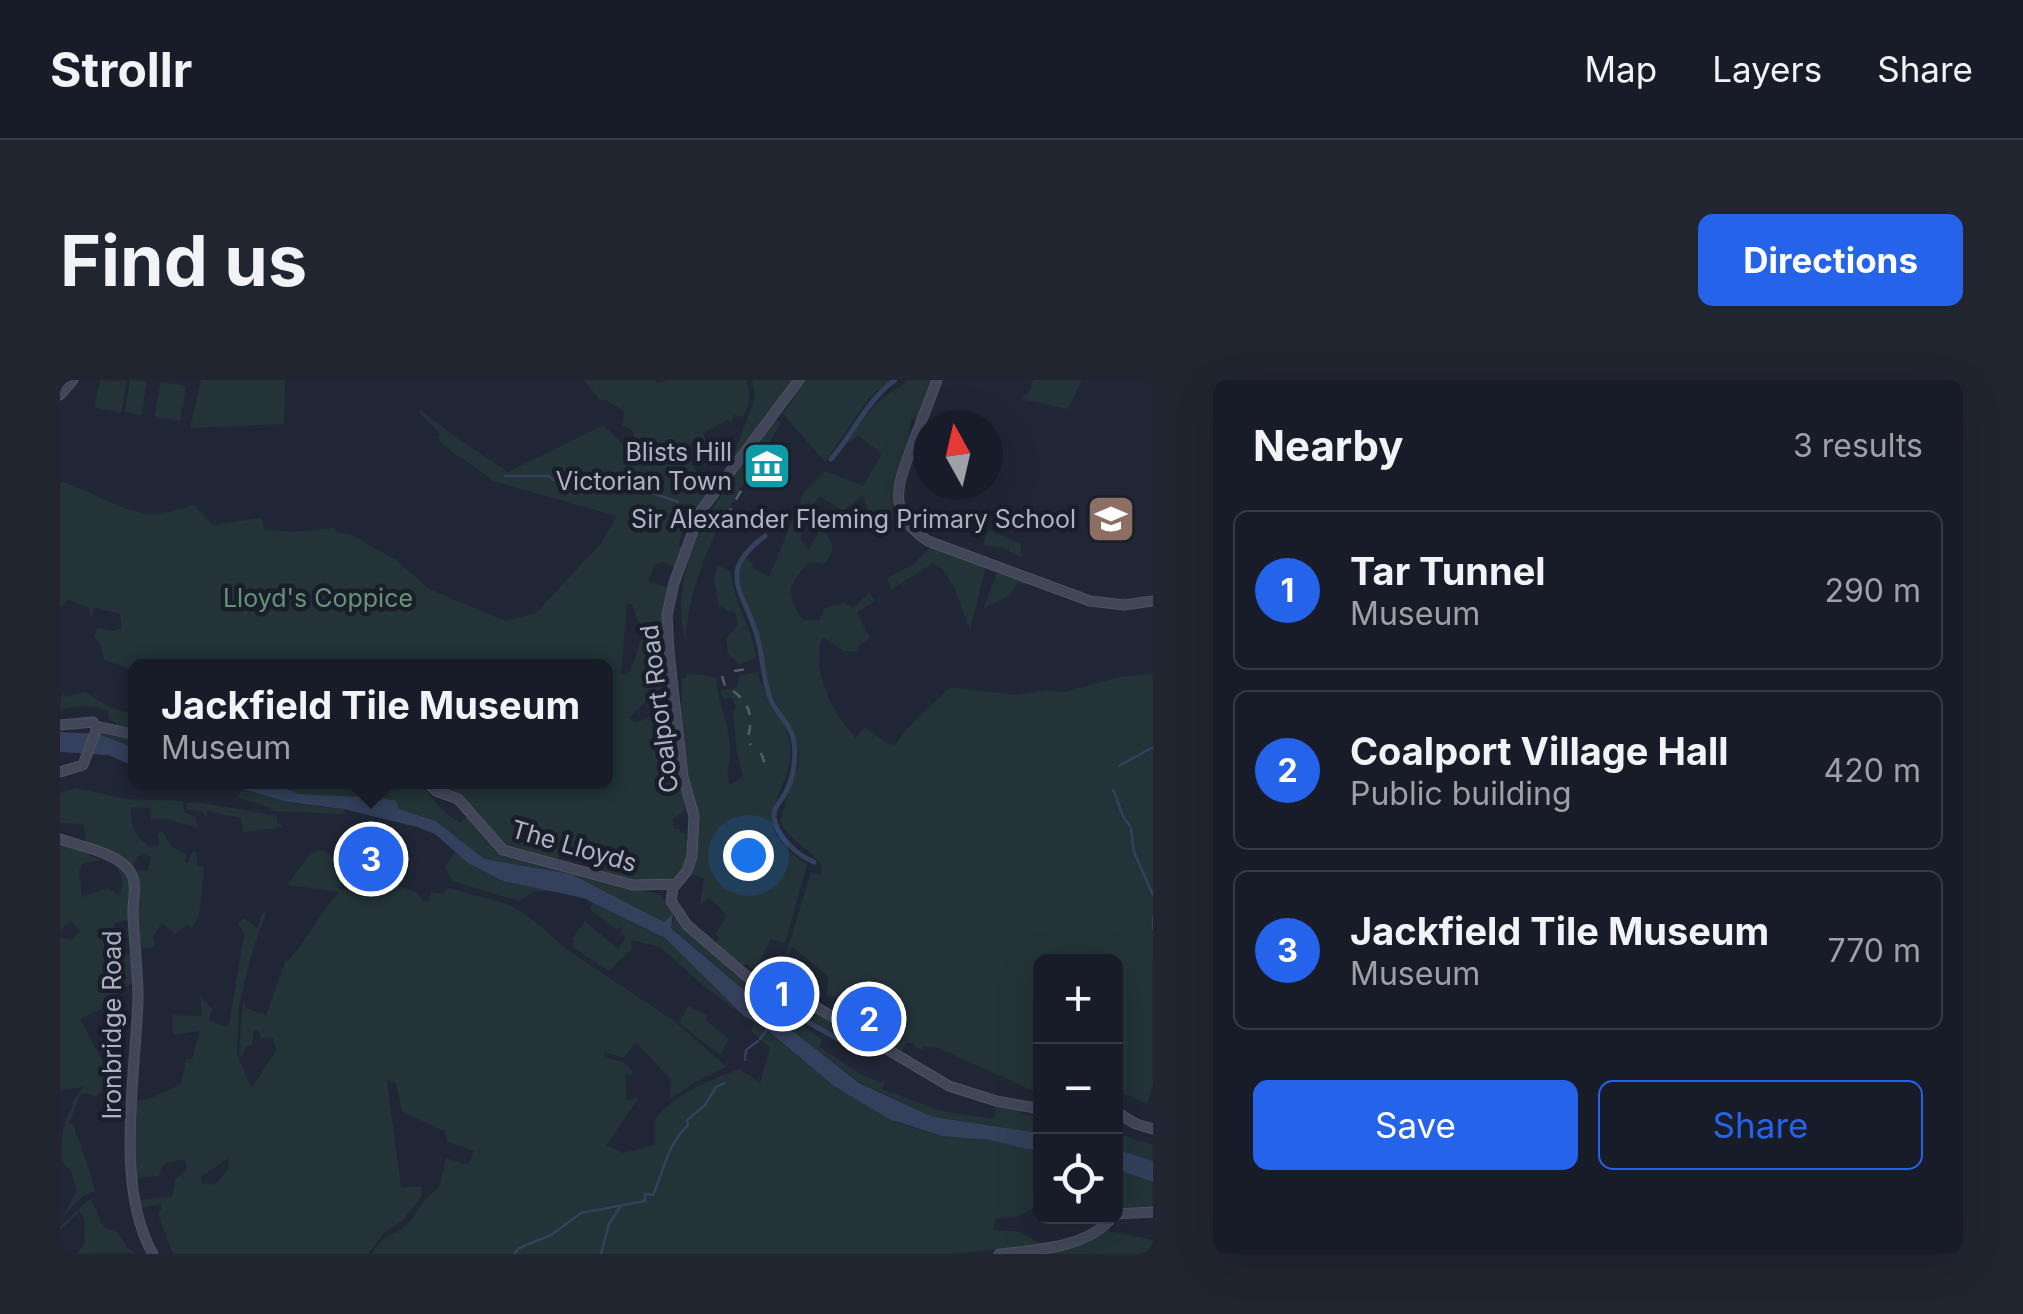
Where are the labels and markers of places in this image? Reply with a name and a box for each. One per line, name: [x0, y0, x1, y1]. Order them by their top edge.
place label: Blists Hill Victorian Town: [556, 437, 732, 496]
museum icon: Blists Hill Victorian Town: [741, 440, 793, 492]
school or university icon: Sir Alexander Fleming Primary School: [1085, 493, 1137, 545]
place label: Sir Alexander Fleming Primary School: [631, 504, 1076, 534]
pin: 3: [338, 822, 404, 896]
pin: 1: [750, 956, 814, 1032]
pin: 2: [836, 982, 902, 1056]

